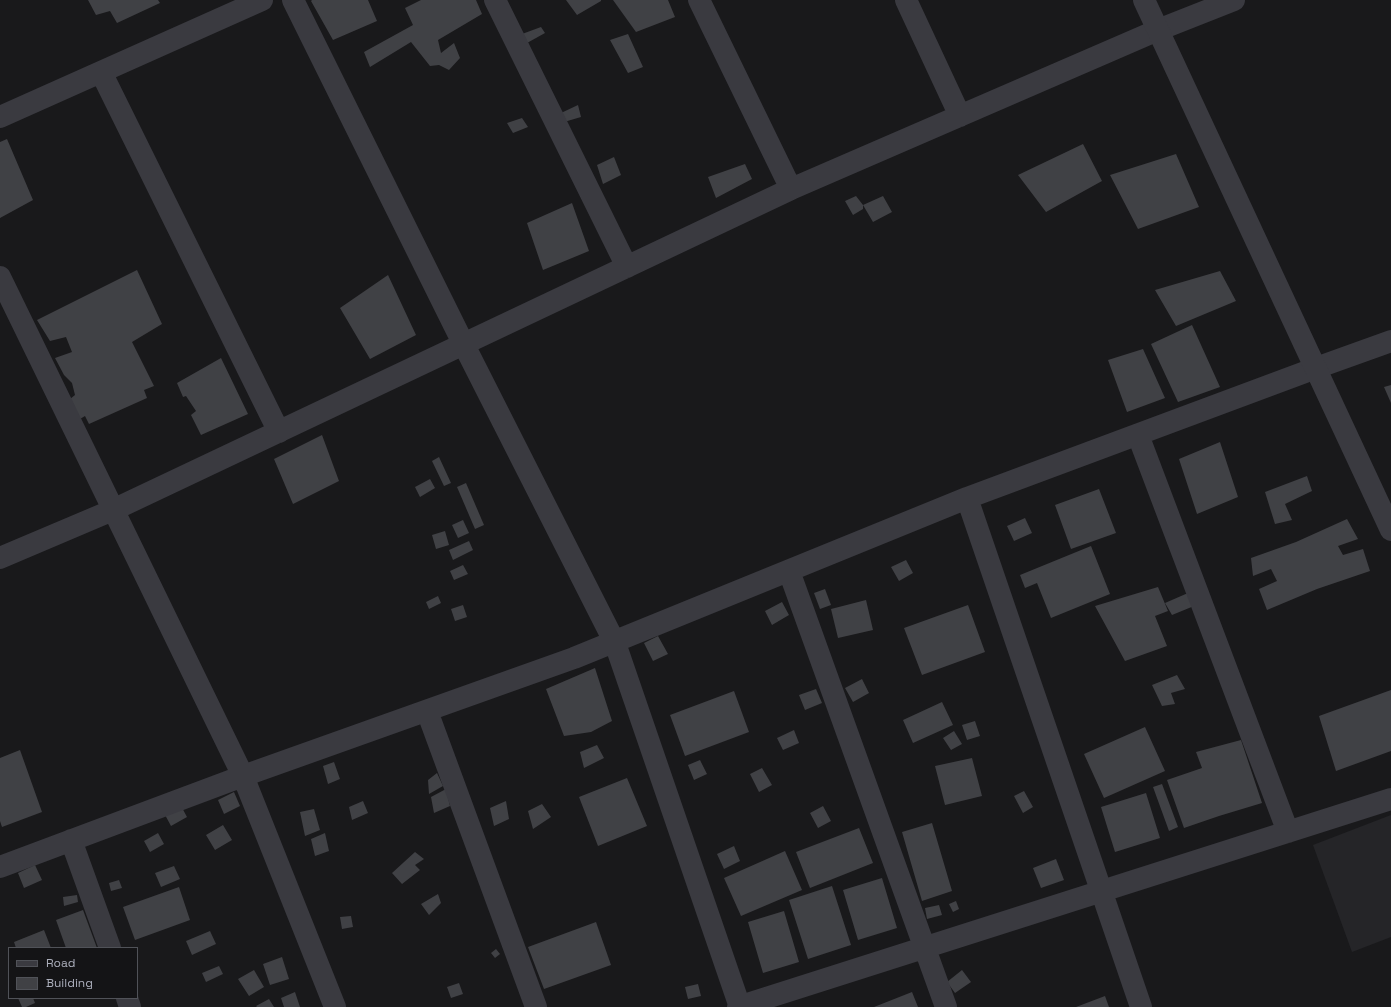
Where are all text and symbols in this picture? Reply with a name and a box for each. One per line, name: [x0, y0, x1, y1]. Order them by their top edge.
legend: [8, 947, 138, 999]
text: Road: [46, 955, 75, 971]
text: Building: [46, 975, 93, 991]

